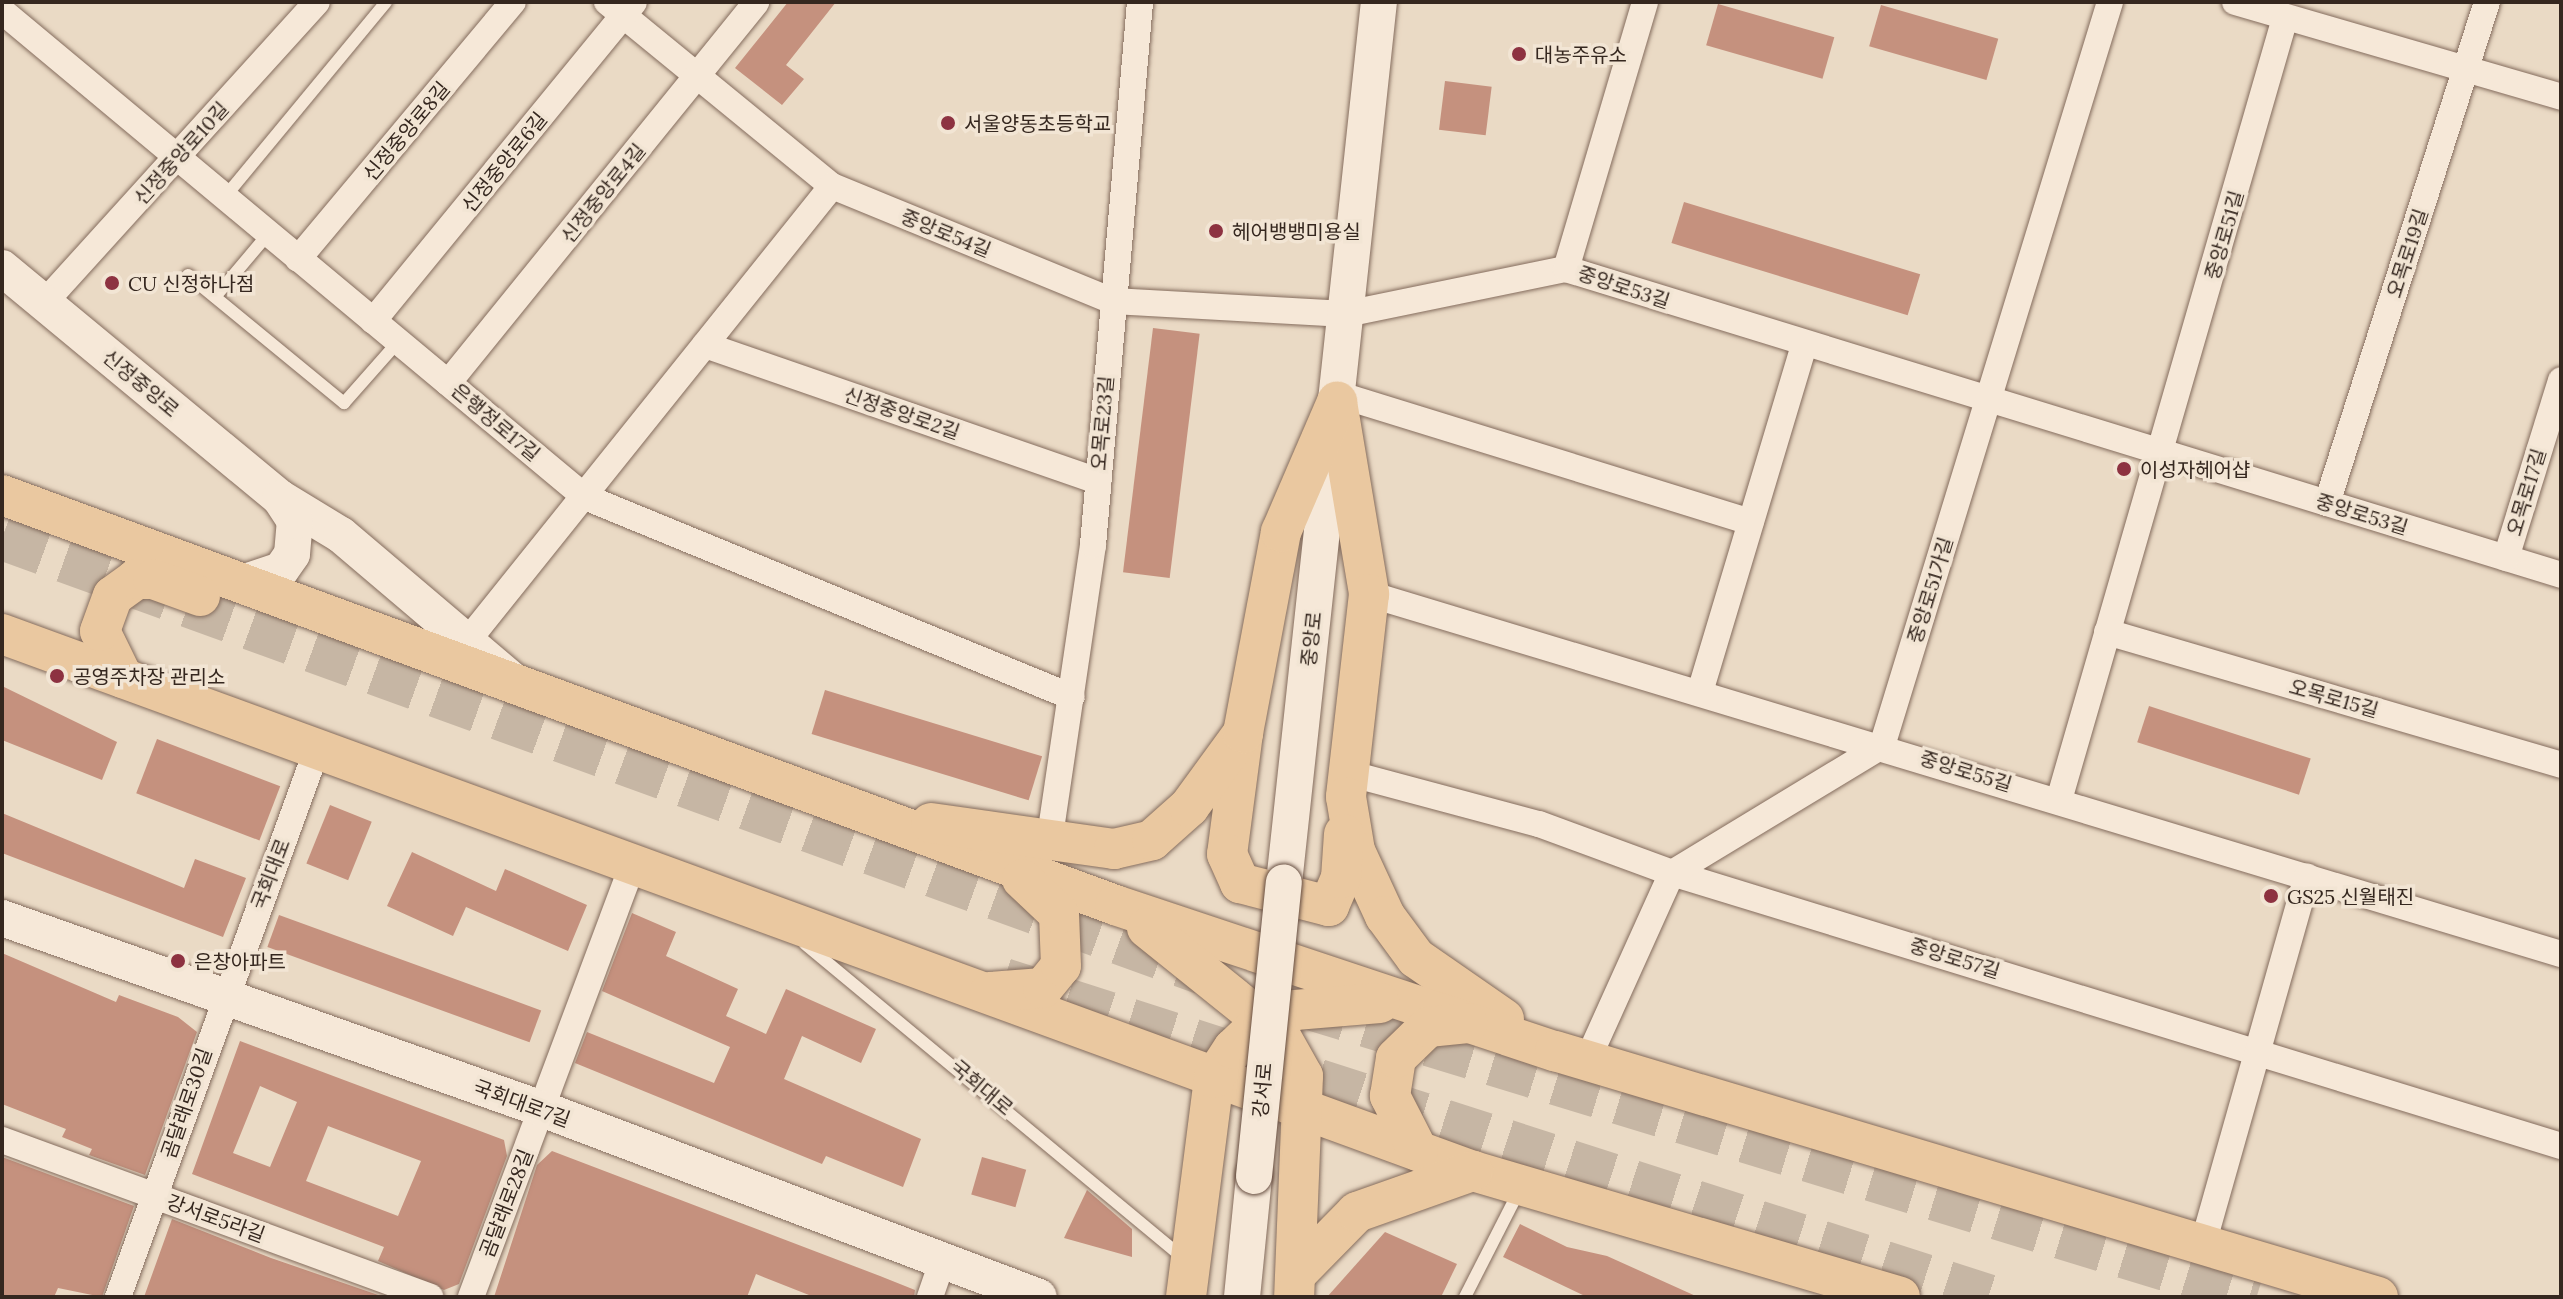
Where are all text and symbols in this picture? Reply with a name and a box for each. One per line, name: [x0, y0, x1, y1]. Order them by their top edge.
place label: 대농주유소: [1535, 42, 1627, 66]
marker: 대농주유소: [1510, 45, 1528, 63]
street label: 신정중앙로8길: [358, 77, 454, 185]
street label: 신정중앙로10길: [129, 97, 233, 209]
street label: 신정중앙로6길: [456, 107, 552, 217]
place label: 서울양동초등학교: [964, 111, 1111, 135]
marker: 서울양동초등학교: [939, 114, 957, 132]
street label: 신정중앙로4길: [556, 138, 650, 248]
street label: 중앙로51길: [2200, 188, 2248, 282]
street label: 중앙로54길: [897, 204, 995, 262]
street label: 오목로19길: [2381, 205, 2433, 301]
place label: 헤어뱅뱅미용실: [1232, 219, 1361, 243]
marker: 헤어뱅뱅미용실: [1207, 222, 1225, 240]
street label: 중앙로53길: [1575, 261, 1673, 313]
place label: CU 신정하나점: [128, 271, 254, 295]
marker: CU 신정하나점: [103, 274, 121, 292]
street label: 신정중앙로: [98, 344, 184, 422]
street label: 오목로23길: [1086, 375, 1118, 471]
street label: 은행정로17길: [447, 378, 545, 466]
street label: 신정중앙로2길: [841, 382, 963, 444]
street label: 오목로17길: [2501, 445, 2551, 539]
place label: 이성자헤어샵: [2140, 457, 2250, 481]
marker: 이성자헤어샵: [2115, 460, 2133, 478]
street label: 중앙로53길: [2313, 489, 2411, 539]
street label: 중앙로51가길: [1902, 534, 1958, 646]
street label: 중앙로: [1296, 610, 1326, 668]
place label: 공영주차장 관리소: [73, 664, 225, 688]
marker: 공영주차장 관리소: [48, 667, 66, 685]
street label: 오목로15길: [2287, 674, 2381, 722]
street label: 중앙로55길: [1917, 746, 2015, 796]
street label: 국회대로: [246, 835, 294, 913]
place label: GS25 신월태진: [2287, 884, 2414, 908]
marker: GS25 신월태진: [2262, 887, 2280, 905]
street label: 중앙로57길: [1907, 933, 2003, 983]
place label: 은창아파트: [194, 949, 286, 973]
marker: 은창아파트: [169, 952, 187, 970]
street label: 곰달래로30길: [156, 1044, 216, 1162]
street label: 국회대로: [946, 1054, 1018, 1120]
street label: 강서로: [1248, 1061, 1276, 1119]
street label: 국회대로7길: [470, 1074, 574, 1132]
street label: 곰달래로28길: [474, 1145, 538, 1261]
street label: 강서로5라길: [164, 1189, 268, 1247]

